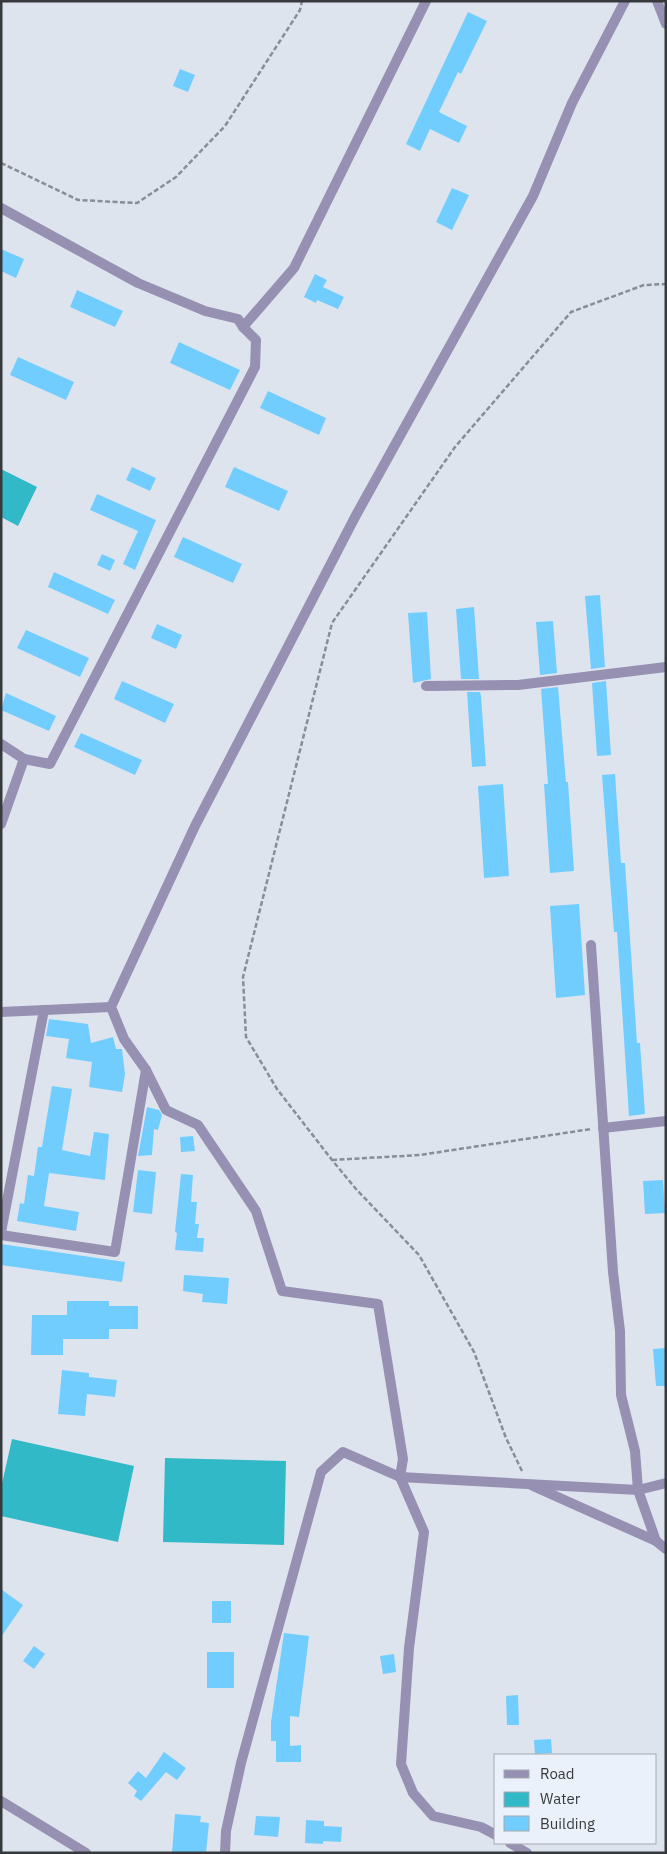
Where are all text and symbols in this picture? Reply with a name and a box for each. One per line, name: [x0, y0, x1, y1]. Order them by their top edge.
legend: [494, 1754, 657, 1844]
text: Road: [540, 1764, 575, 1783]
text: Water: [540, 1789, 581, 1808]
text: Building: [540, 1814, 595, 1833]

